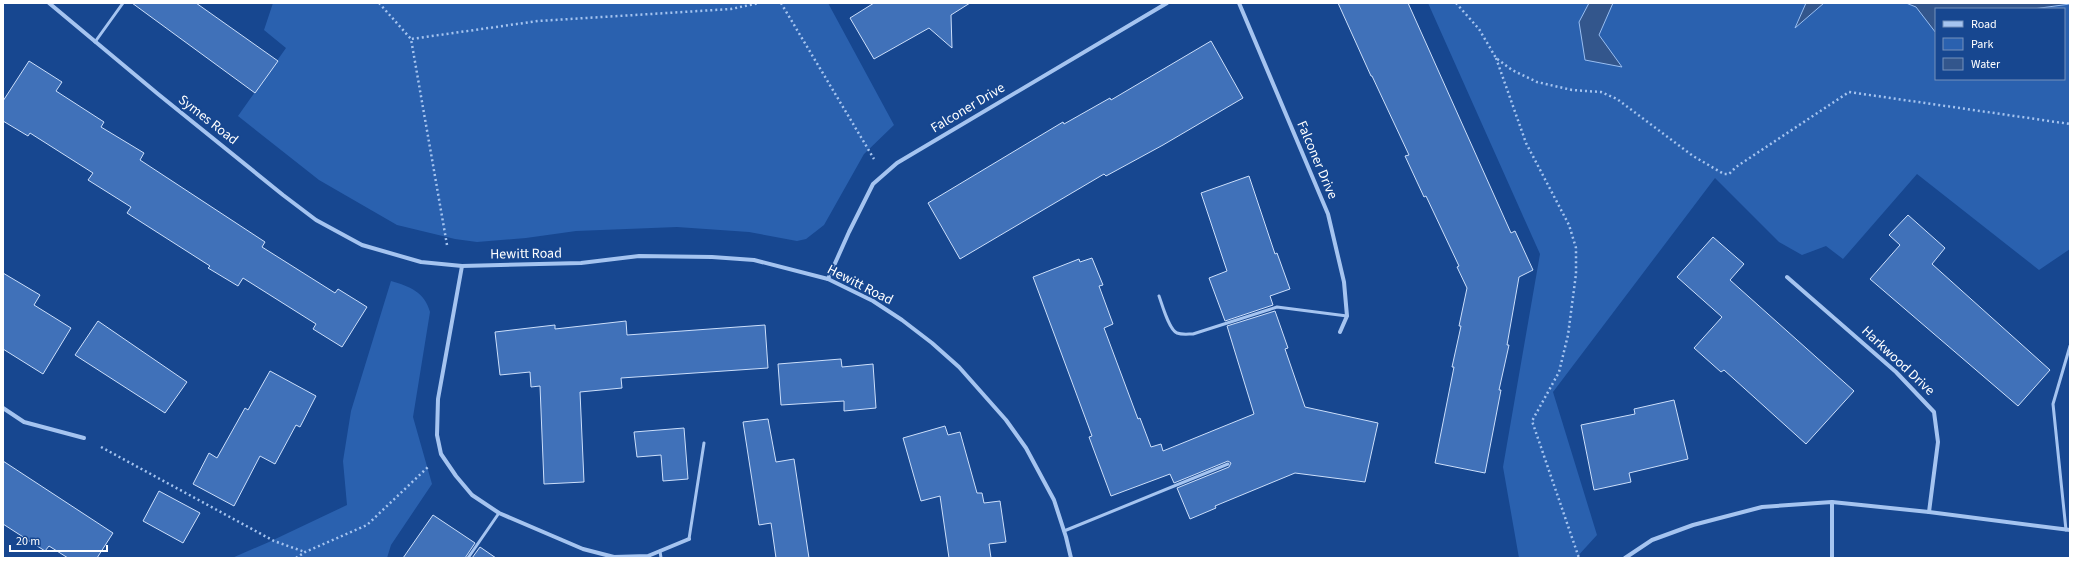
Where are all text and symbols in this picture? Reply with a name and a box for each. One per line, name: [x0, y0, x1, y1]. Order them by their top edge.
legend: [1935, 8, 2065, 80]
text: Road: [1971, 16, 1997, 33]
text: Park: [1971, 36, 1993, 53]
text: Water: [1971, 56, 2001, 73]
street label: Falconer Drive: [927, 78, 1009, 138]
street label: Symes Road: [174, 90, 242, 150]
street label: Falconer Drive: [1292, 118, 1343, 202]
street label: Hewitt Road: [490, 243, 562, 265]
street label: Hewitt Road: [824, 260, 896, 310]
street label: Harkwood Drive: [1857, 322, 1939, 400]
scale bar: [10, 527, 107, 553]
text: 20 m: [16, 533, 40, 550]

